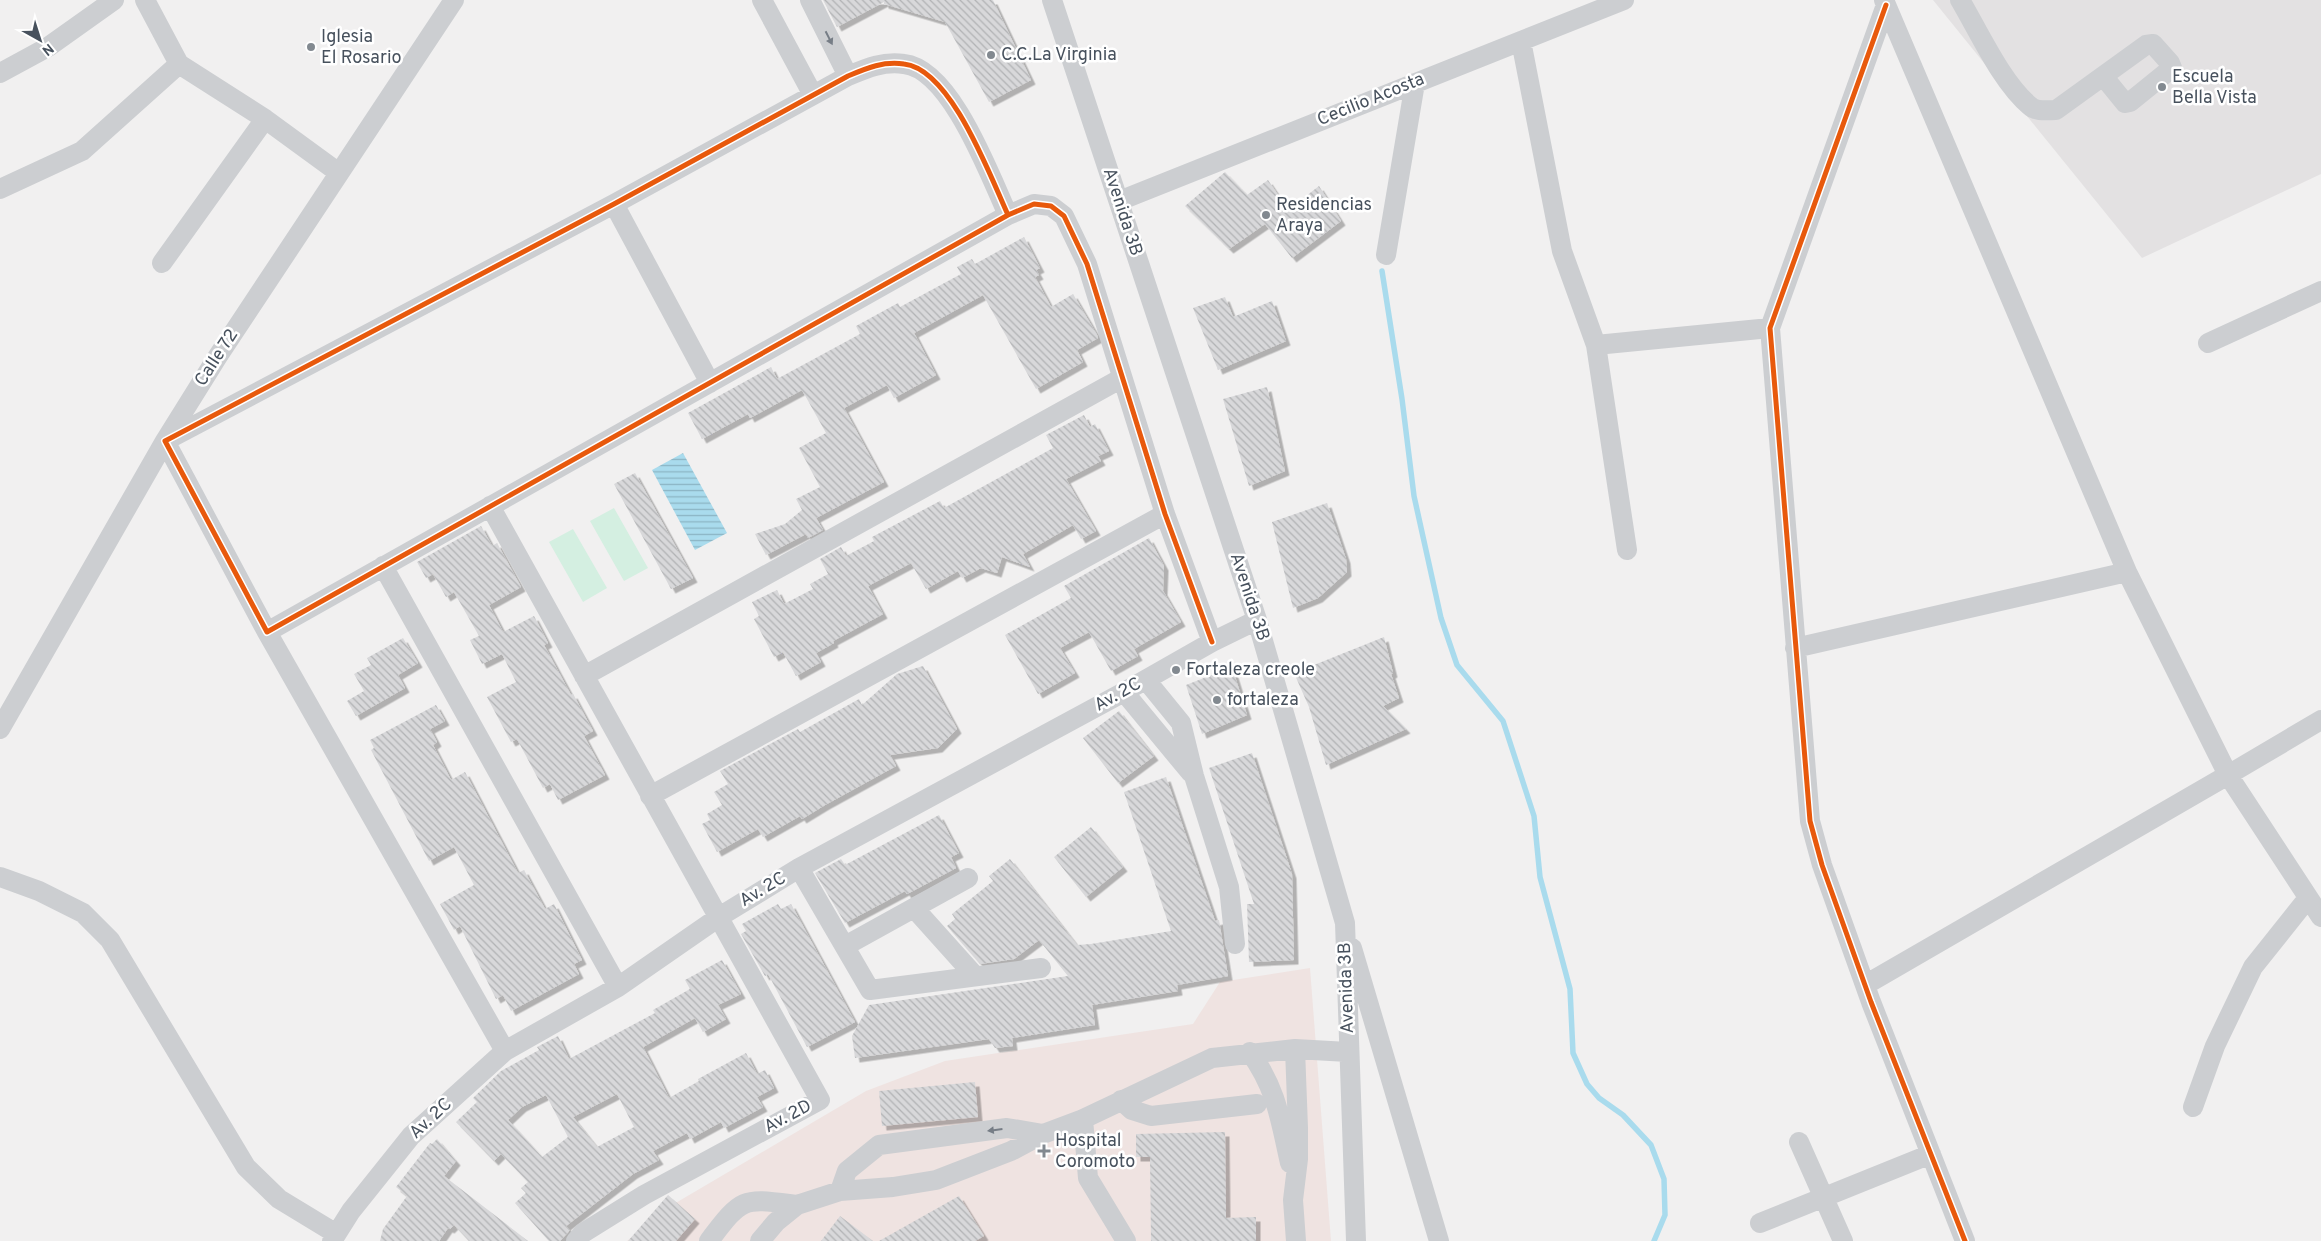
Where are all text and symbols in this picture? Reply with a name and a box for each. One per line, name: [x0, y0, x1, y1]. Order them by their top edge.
north arrow: [15, 15, 65, 65]
place label: Iglesia El Rosario: [321, 26, 402, 70]
one-way arrow: [825, 31, 833, 45]
text: N: [38, 39, 56, 59]
marker: Iglesia El Rosario: [305, 41, 317, 53]
place label: C.C.La Virginia: [1001, 44, 1117, 67]
marker: C.C.La Virginia: [985, 49, 997, 61]
place label: Escuela Bella Vista: [2172, 66, 2257, 110]
street label: Cecilio Acosta: [1314, 68, 1428, 132]
marker: Escuela Bella Vista: [2156, 81, 2168, 93]
street label: Avenida 3B: [1097, 165, 1147, 259]
place label: Residencias Araya: [1276, 194, 1372, 238]
marker: Residencias Araya: [1260, 209, 1272, 221]
street label: Calle 72: [190, 325, 244, 391]
street label: Avenida 3B: [1224, 550, 1274, 644]
place label: Fortaleza creole: [1186, 659, 1315, 682]
marker: Fortaleza creole: [1170, 664, 1182, 676]
street label: Av. 2C: [1090, 673, 1146, 717]
place label: fortaleza: [1227, 689, 1299, 712]
marker: fortaleza: [1211, 694, 1223, 706]
street label: Av. 2C: [736, 867, 790, 913]
street label: Avenida 3B: [1334, 942, 1360, 1034]
street label: Av. 2C: [405, 1093, 457, 1145]
street label: Av. 2D: [760, 1095, 816, 1139]
one-way arrow: [987, 1126, 1003, 1134]
place label: Hospital Coromoto: [1055, 1130, 1135, 1174]
marker: Hospital Coromoto: [1037, 1144, 1051, 1158]

